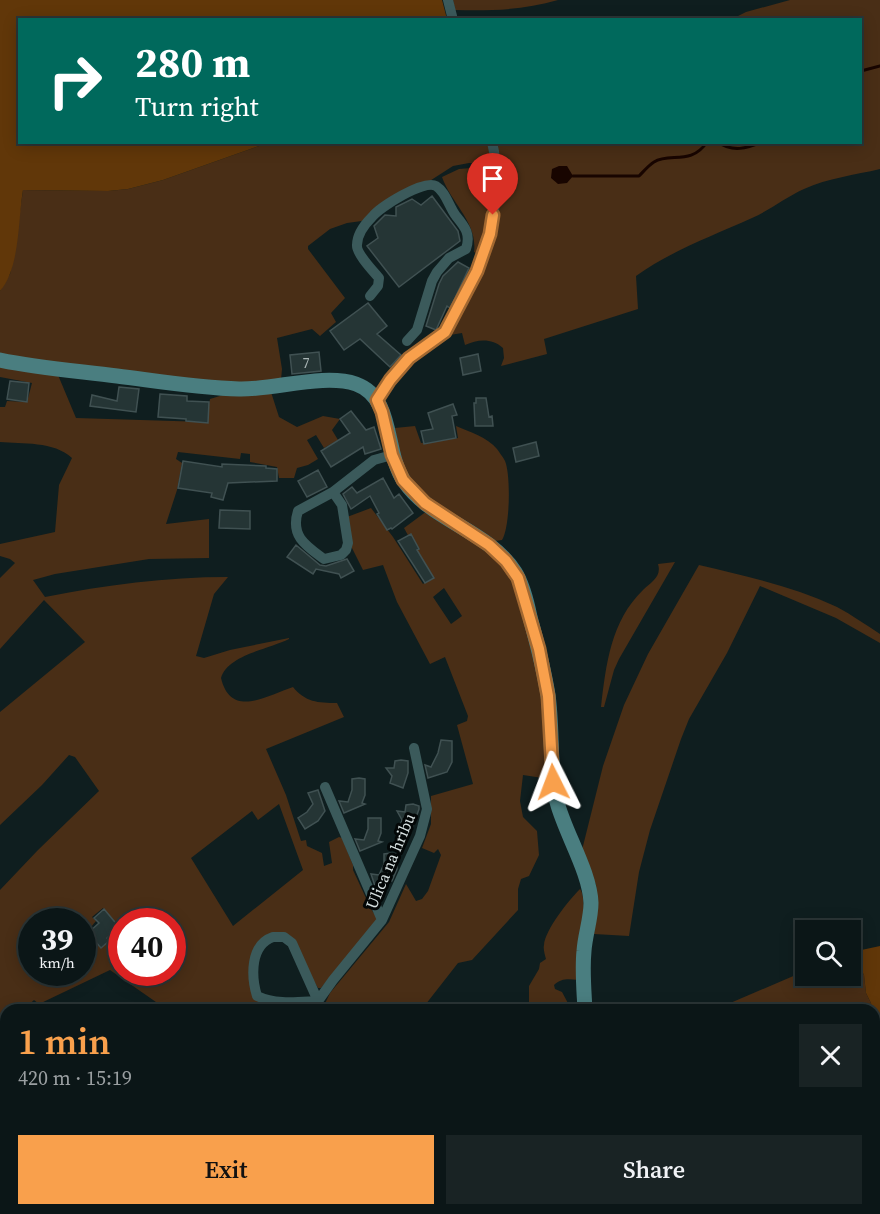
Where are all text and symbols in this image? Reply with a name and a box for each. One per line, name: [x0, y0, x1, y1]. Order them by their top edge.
text: 280 m: [135, 33, 250, 91]
icon: right: [36, 42, 114, 120]
text: Turn right: [135, 88, 259, 125]
pin: [467, 153, 518, 215]
icon: arrive: [476, 162, 509, 195]
house number: 7: [303, 353, 310, 373]
position arrow: [521, 750, 585, 814]
street label: Ulica na hribu: [360, 810, 420, 912]
speed limit sign: 40: [108, 908, 186, 986]
text: 39: [41, 919, 73, 960]
map controls: [795, 920, 861, 986]
button: search: [795, 920, 861, 986]
text: km/h: [39, 952, 75, 973]
text: 1 min: [18, 1017, 110, 1066]
button: close: [799, 1024, 862, 1087]
text: 420 m · 15:19: [18, 1064, 132, 1092]
button: Exit: [18, 1135, 434, 1204]
button: Share: [446, 1135, 862, 1204]

